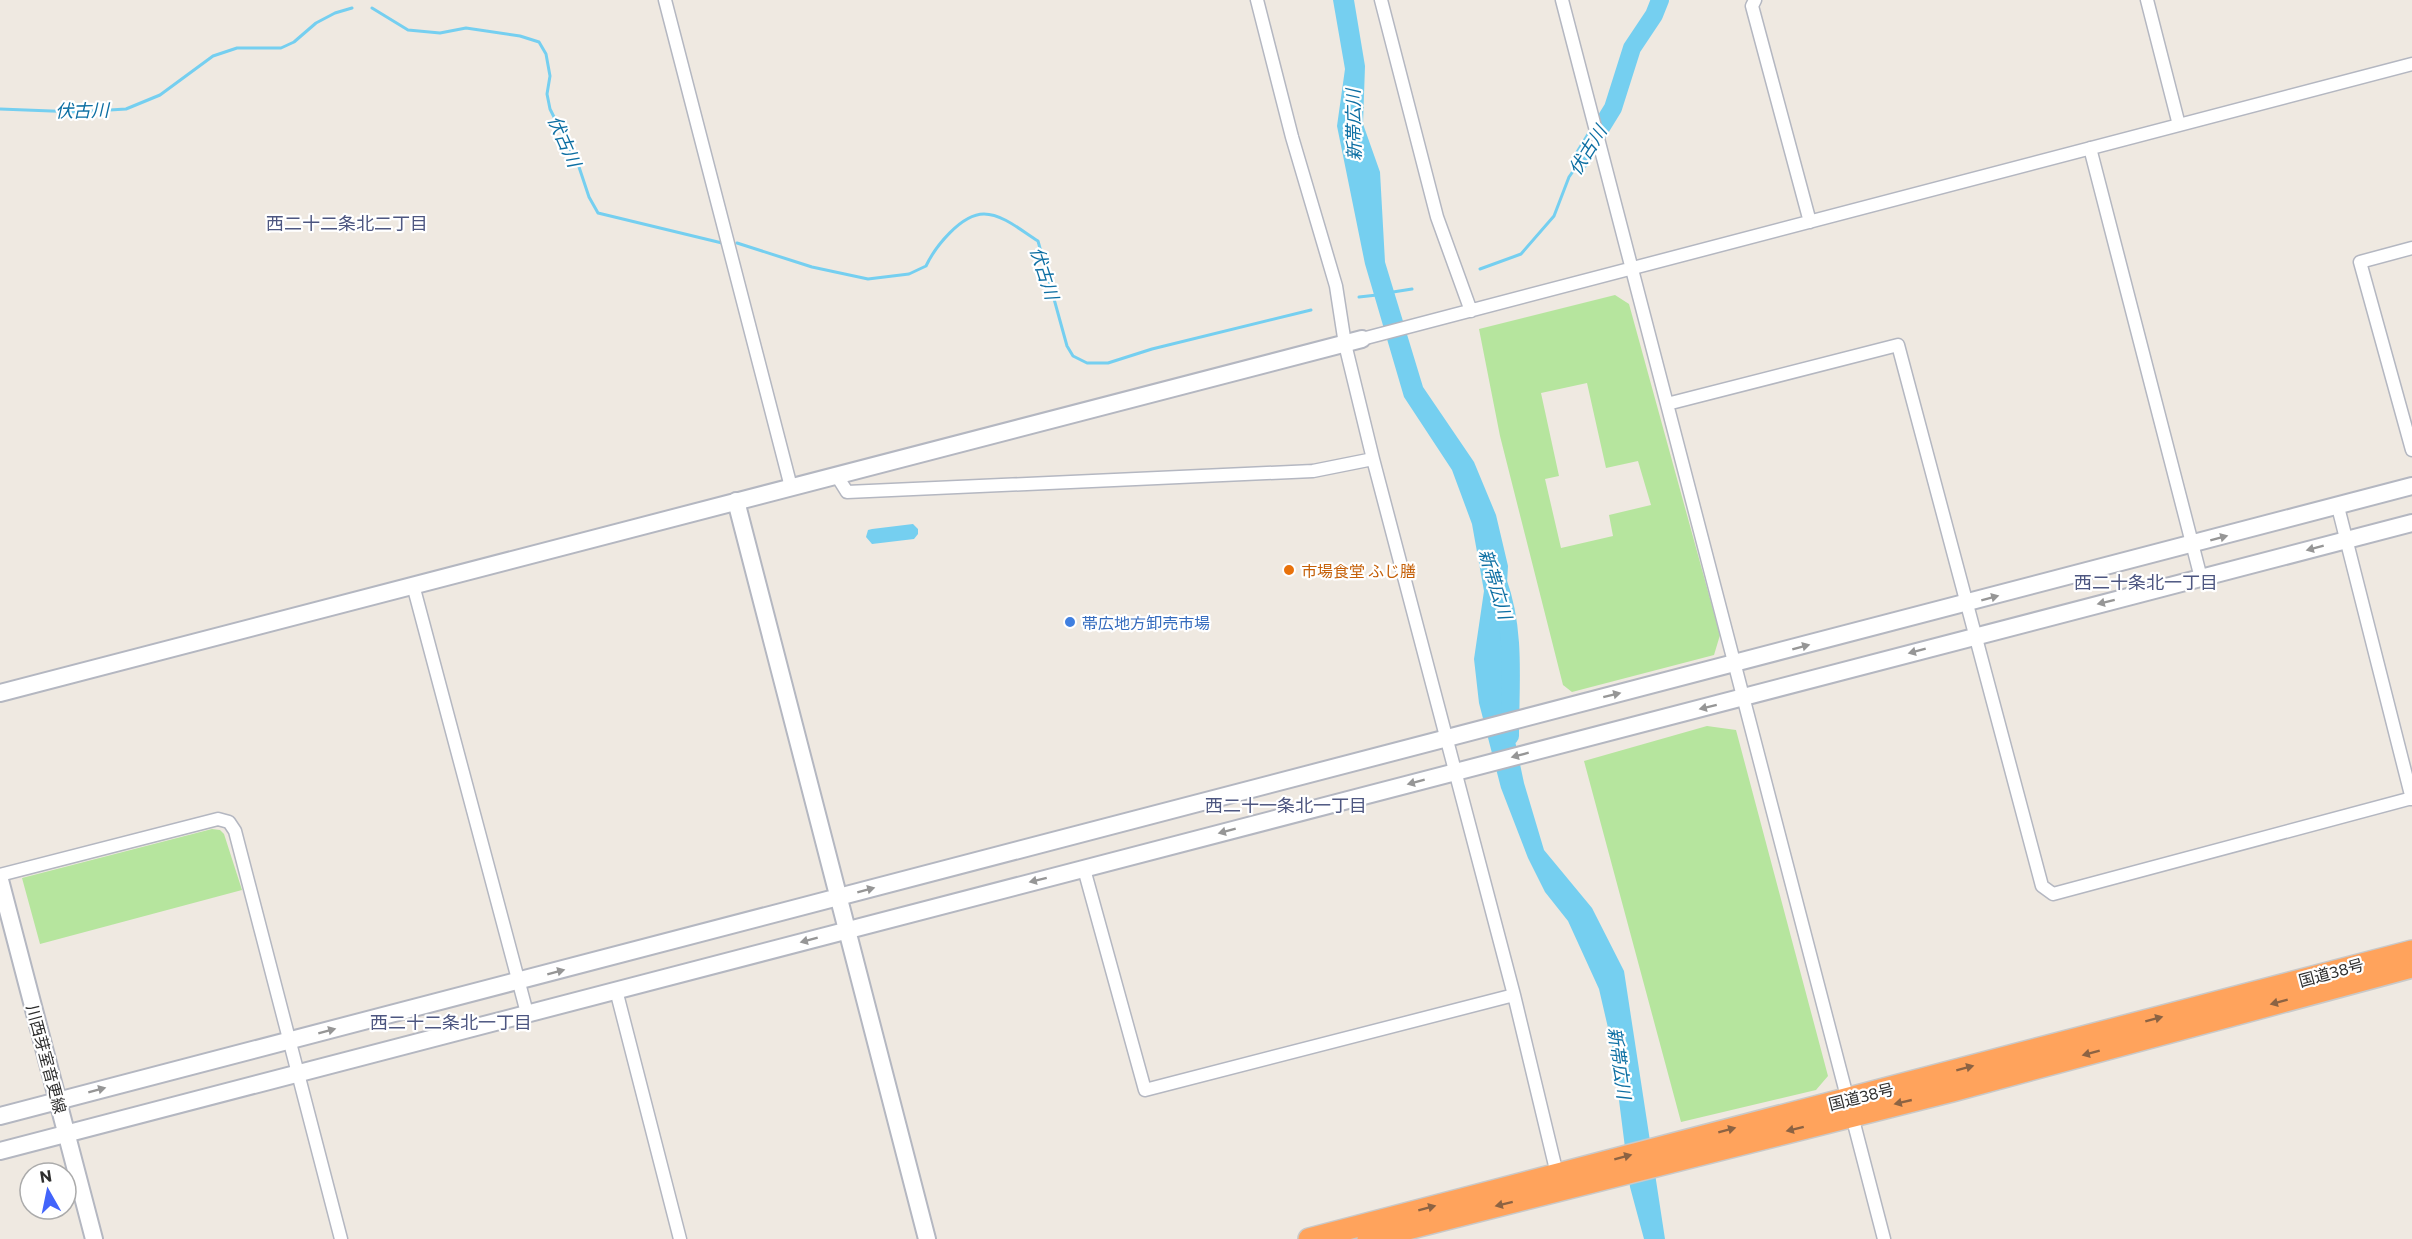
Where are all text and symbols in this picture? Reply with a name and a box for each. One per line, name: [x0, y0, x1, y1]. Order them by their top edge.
water label: 新帯広川: [1341, 87, 1365, 161]
water label: 伏古川: [55, 98, 111, 121]
water label: 伏古川: [544, 112, 587, 172]
water label: 伏古川: [1563, 120, 1612, 179]
district label: 西二十二条北二丁目: [266, 212, 428, 234]
water label: 伏古川: [1026, 244, 1064, 304]
one-way arrow: [2210, 532, 2228, 542]
one-way arrow: [2306, 544, 2324, 554]
water label: 新帯広川: [1475, 546, 1518, 624]
place label: 市場食堂 ふじ膳: [1301, 561, 1416, 580]
marker: 市場食堂 ふじ膳: [1282, 563, 1296, 577]
district label: 西二十条北一丁目: [2074, 571, 2218, 593]
one-way arrow: [1981, 593, 1999, 602]
one-way arrow: [2097, 598, 2115, 608]
place label: 帯広地方卸売市場: [1082, 613, 1210, 632]
marker: 帯広地方卸売市場: [1063, 615, 1077, 629]
one-way arrow: [1792, 641, 1810, 651]
one-way arrow: [1908, 647, 1926, 657]
one-way arrow: [1603, 690, 1621, 700]
one-way arrow: [1699, 702, 1717, 712]
one-way arrow: [1511, 751, 1529, 761]
one-way arrow: [1407, 778, 1425, 788]
district label: 西二十一条北一丁目: [1205, 794, 1367, 816]
one-way arrow: [1218, 827, 1236, 837]
one-way arrow: [1029, 876, 1047, 886]
one-way arrow: [857, 884, 875, 894]
one-way arrow: [800, 935, 818, 945]
street label: 国道38号: [2296, 954, 2366, 990]
one-way arrow: [547, 966, 565, 976]
one-way arrow: [2270, 998, 2288, 1007]
street label: 川西芽室音更線: [23, 1002, 71, 1116]
district label: 西二十二条北一丁目: [370, 1011, 532, 1033]
one-way arrow: [2145, 1013, 2163, 1023]
one-way arrow: [318, 1026, 336, 1035]
water label: 新帯広川: [1604, 1026, 1636, 1102]
one-way arrow: [2082, 1049, 2100, 1058]
one-way arrow: [1956, 1063, 1974, 1073]
street label: 国道38号: [1826, 1079, 1896, 1113]
one-way arrow: [88, 1085, 106, 1095]
one-way arrow: [1893, 1098, 1912, 1108]
one-way arrow: [1718, 1125, 1736, 1135]
one-way arrow: [1786, 1125, 1804, 1135]
one-way arrow: [1614, 1152, 1633, 1162]
north arrow: [18, 1161, 78, 1221]
text: N: [38, 1165, 53, 1186]
one-way arrow: [1495, 1200, 1513, 1210]
one-way arrow: [1418, 1203, 1436, 1213]

